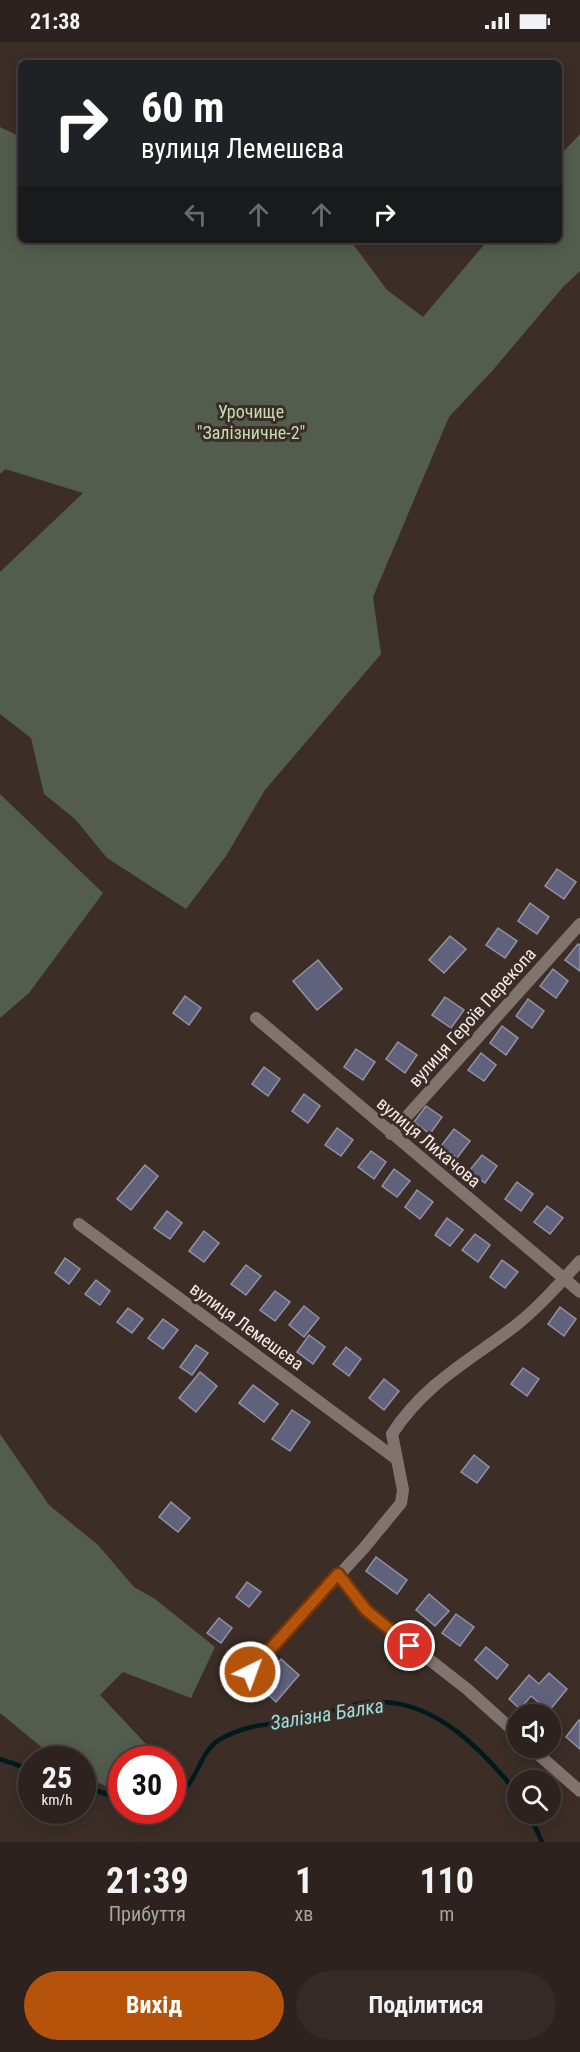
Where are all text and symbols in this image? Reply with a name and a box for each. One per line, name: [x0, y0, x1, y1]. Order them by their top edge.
text: 21:38: [30, 9, 81, 34]
text: 60 m: [141, 83, 224, 132]
icon: right: [42, 84, 120, 162]
text: вулиця Лемешєва: [141, 133, 344, 165]
icon: left: [179, 198, 212, 231]
icon: ahead: [242, 198, 275, 231]
icon: ahead: [305, 198, 338, 231]
icon: right: [368, 198, 401, 231]
park label: Урочище "Залізничне-2": [197, 401, 305, 443]
street label: вулиця Героїв Перекопа: [404, 943, 540, 1091]
street label: вулиця Лихачова: [373, 1093, 485, 1191]
street label: вулиця Лемешєва: [186, 1278, 308, 1374]
pin: [384, 1620, 435, 1671]
icon: arrive: [393, 1629, 426, 1662]
position arrow: [218, 1640, 282, 1704]
water label: Залізна Балка: [268, 1693, 386, 1735]
map controls: [507, 1704, 561, 1824]
button: sound: [507, 1704, 561, 1758]
speed limit sign: 30: [108, 1746, 186, 1824]
text: 25: [42, 1760, 72, 1795]
button: search: [507, 1770, 561, 1824]
text: km/h: [42, 1791, 72, 1809]
text: 21:39: [106, 1860, 189, 1902]
text: 1: [295, 1860, 313, 1902]
text: 110: [419, 1860, 474, 1902]
text: Прибуття: [109, 1902, 186, 1926]
text: хв: [295, 1902, 313, 1926]
text: m: [439, 1902, 454, 1926]
button: Вихід: [24, 1971, 284, 2040]
button: Поділитися: [296, 1971, 556, 2040]

